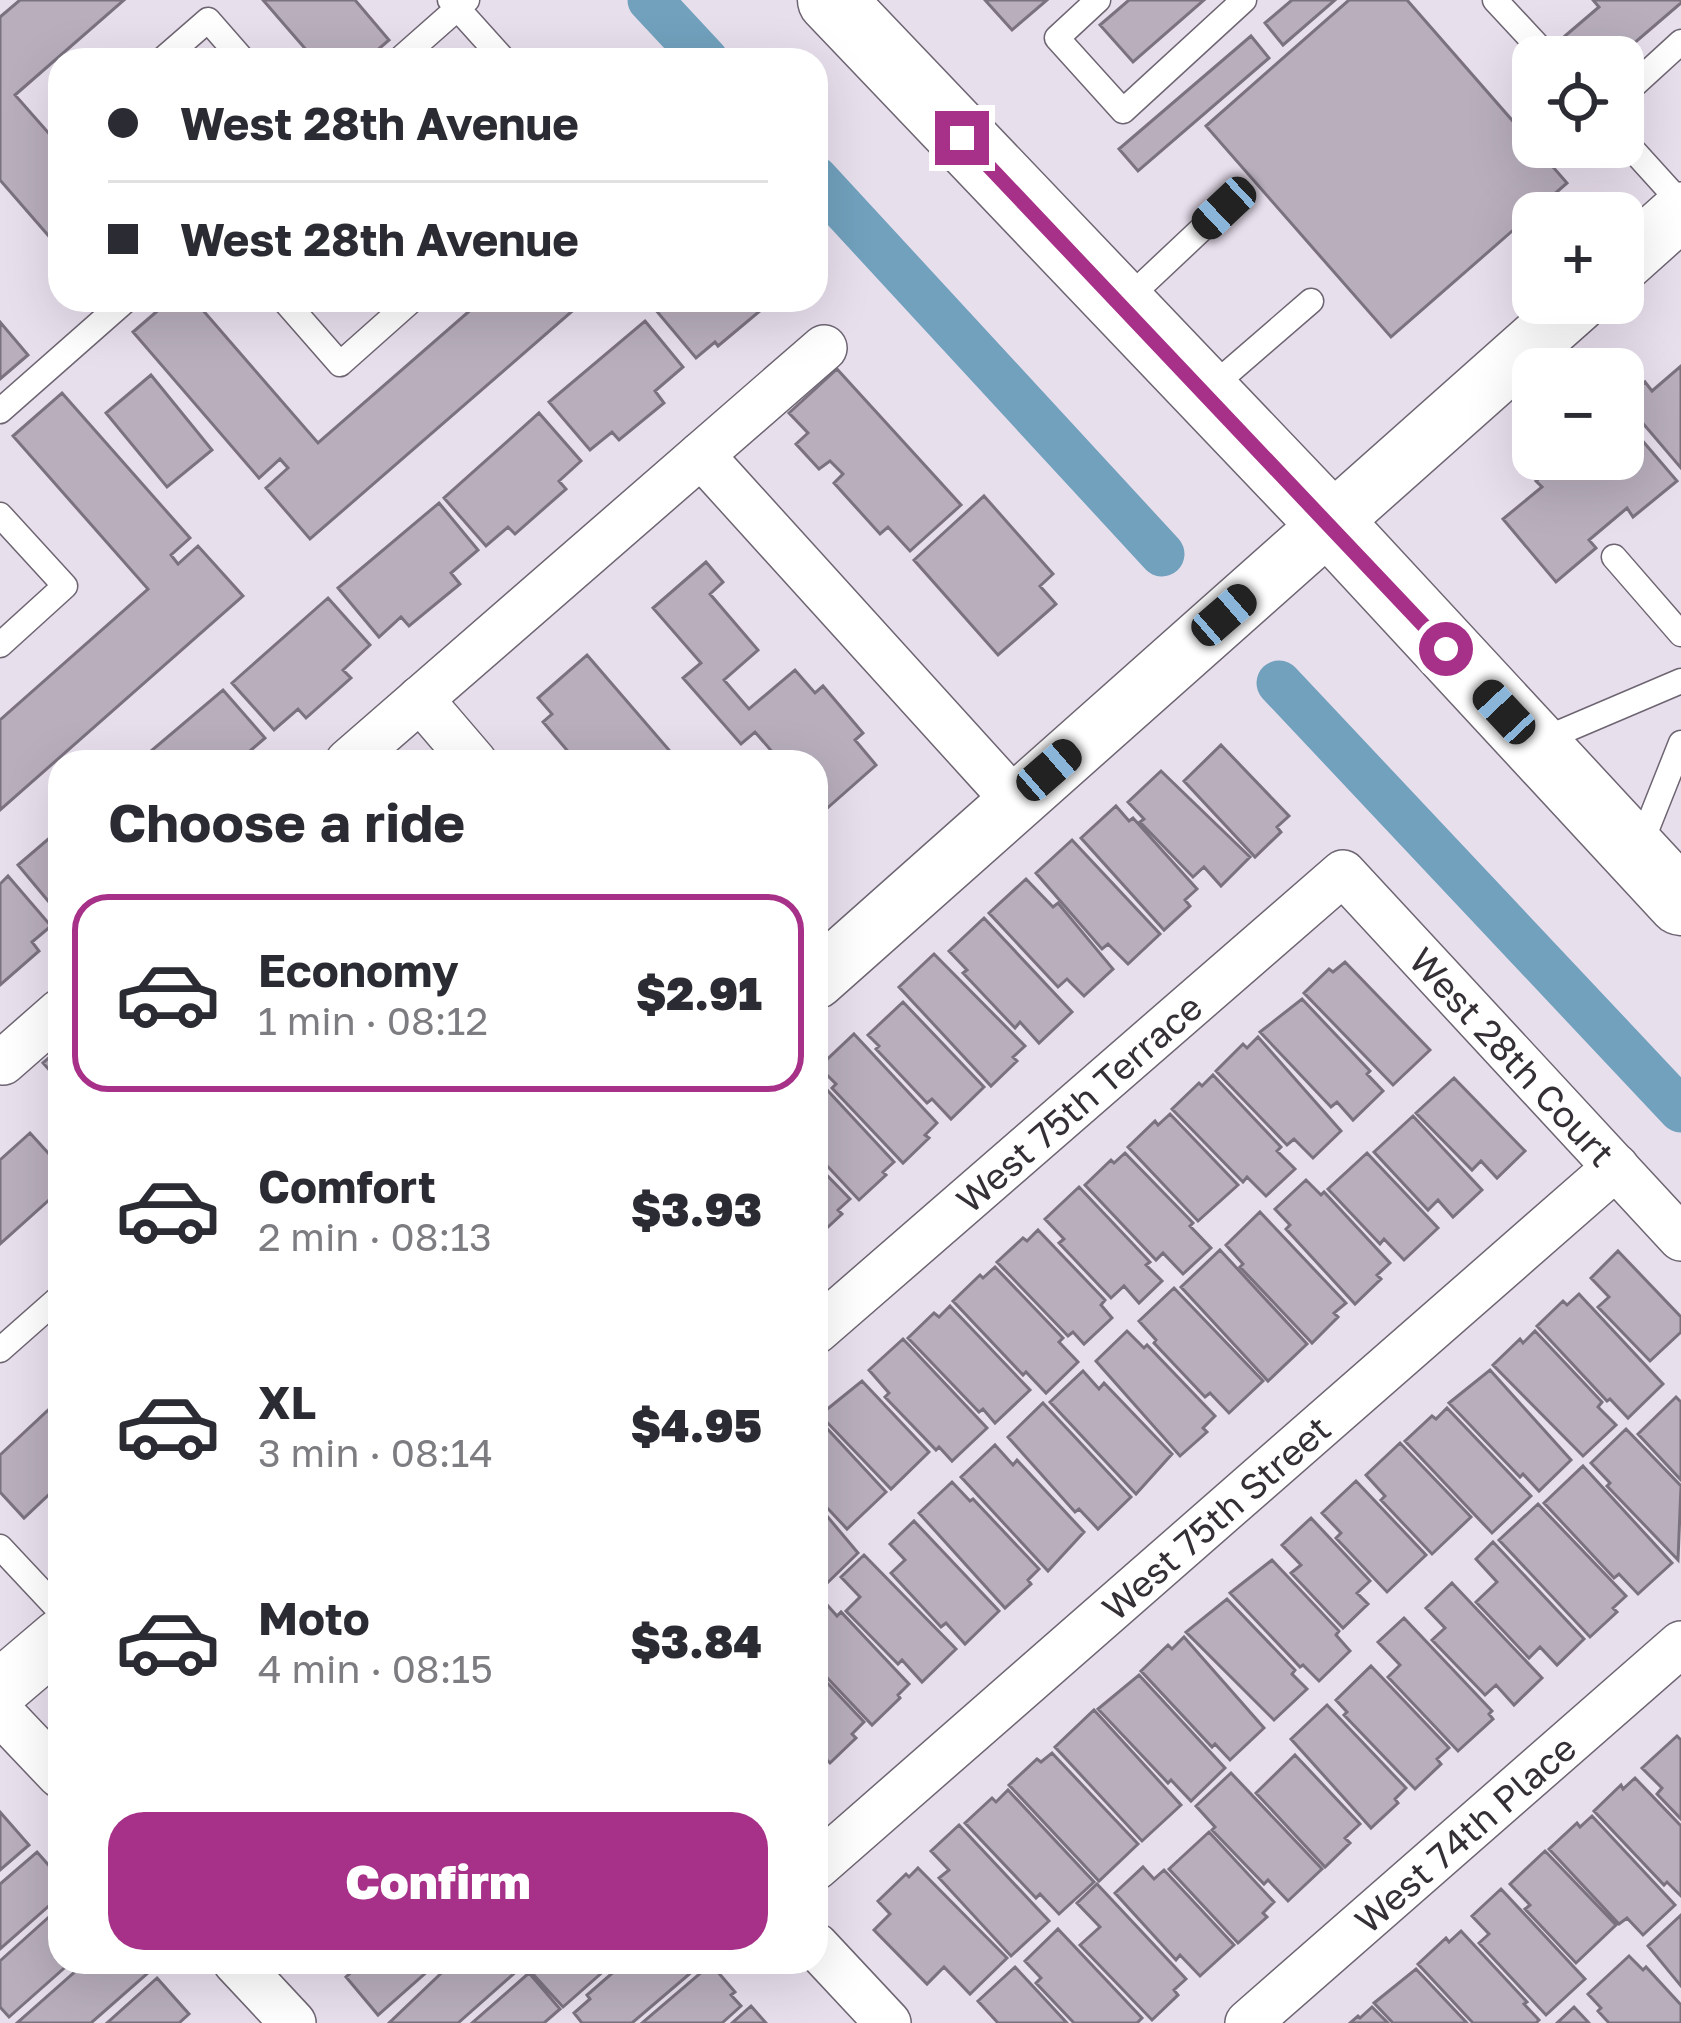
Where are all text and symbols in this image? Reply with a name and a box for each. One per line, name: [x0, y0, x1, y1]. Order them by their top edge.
map controls: [1512, 36, 1644, 480]
button: locate: [1512, 36, 1644, 168]
text: West 28th Avenue: [180, 96, 579, 150]
route end: [935, 111, 989, 165]
car: [1185, 170, 1263, 246]
button: +: [1512, 192, 1644, 324]
text: West 28th Avenue: [180, 212, 579, 266]
button: −: [1512, 348, 1644, 480]
car: [1185, 578, 1263, 652]
route start: [1419, 622, 1473, 676]
car: [1466, 673, 1542, 751]
car: [1010, 733, 1088, 807]
text: Choose a ride: [108, 789, 465, 854]
street label: West 28th Court: [1401, 938, 1624, 1174]
icon: car: [114, 939, 222, 1047]
text: Economy: [258, 943, 459, 997]
text: $2.91: [636, 966, 762, 1020]
street label: West 75th Terrace: [947, 985, 1210, 1221]
text: 1 min · 08:12: [258, 997, 488, 1044]
icon: car: [114, 1155, 222, 1263]
text: Comfort: [258, 1159, 436, 1213]
text: $3.93: [631, 1182, 762, 1236]
text: 2 min · 08:13: [258, 1213, 492, 1260]
icon: car: [114, 1371, 222, 1479]
text: XL: [258, 1375, 316, 1429]
text: $4.95: [631, 1398, 762, 1452]
street label: West 75th Street: [1093, 1406, 1338, 1629]
text: 3 min · 08:14: [258, 1429, 493, 1476]
icon: car: [114, 1587, 222, 1695]
text: Moto: [258, 1591, 370, 1645]
text: $3.84: [631, 1614, 762, 1668]
text: 4 min · 08:15: [258, 1645, 493, 1692]
street label: West 74th Place: [1346, 1725, 1584, 1941]
button: Confirm: [108, 1812, 768, 1950]

